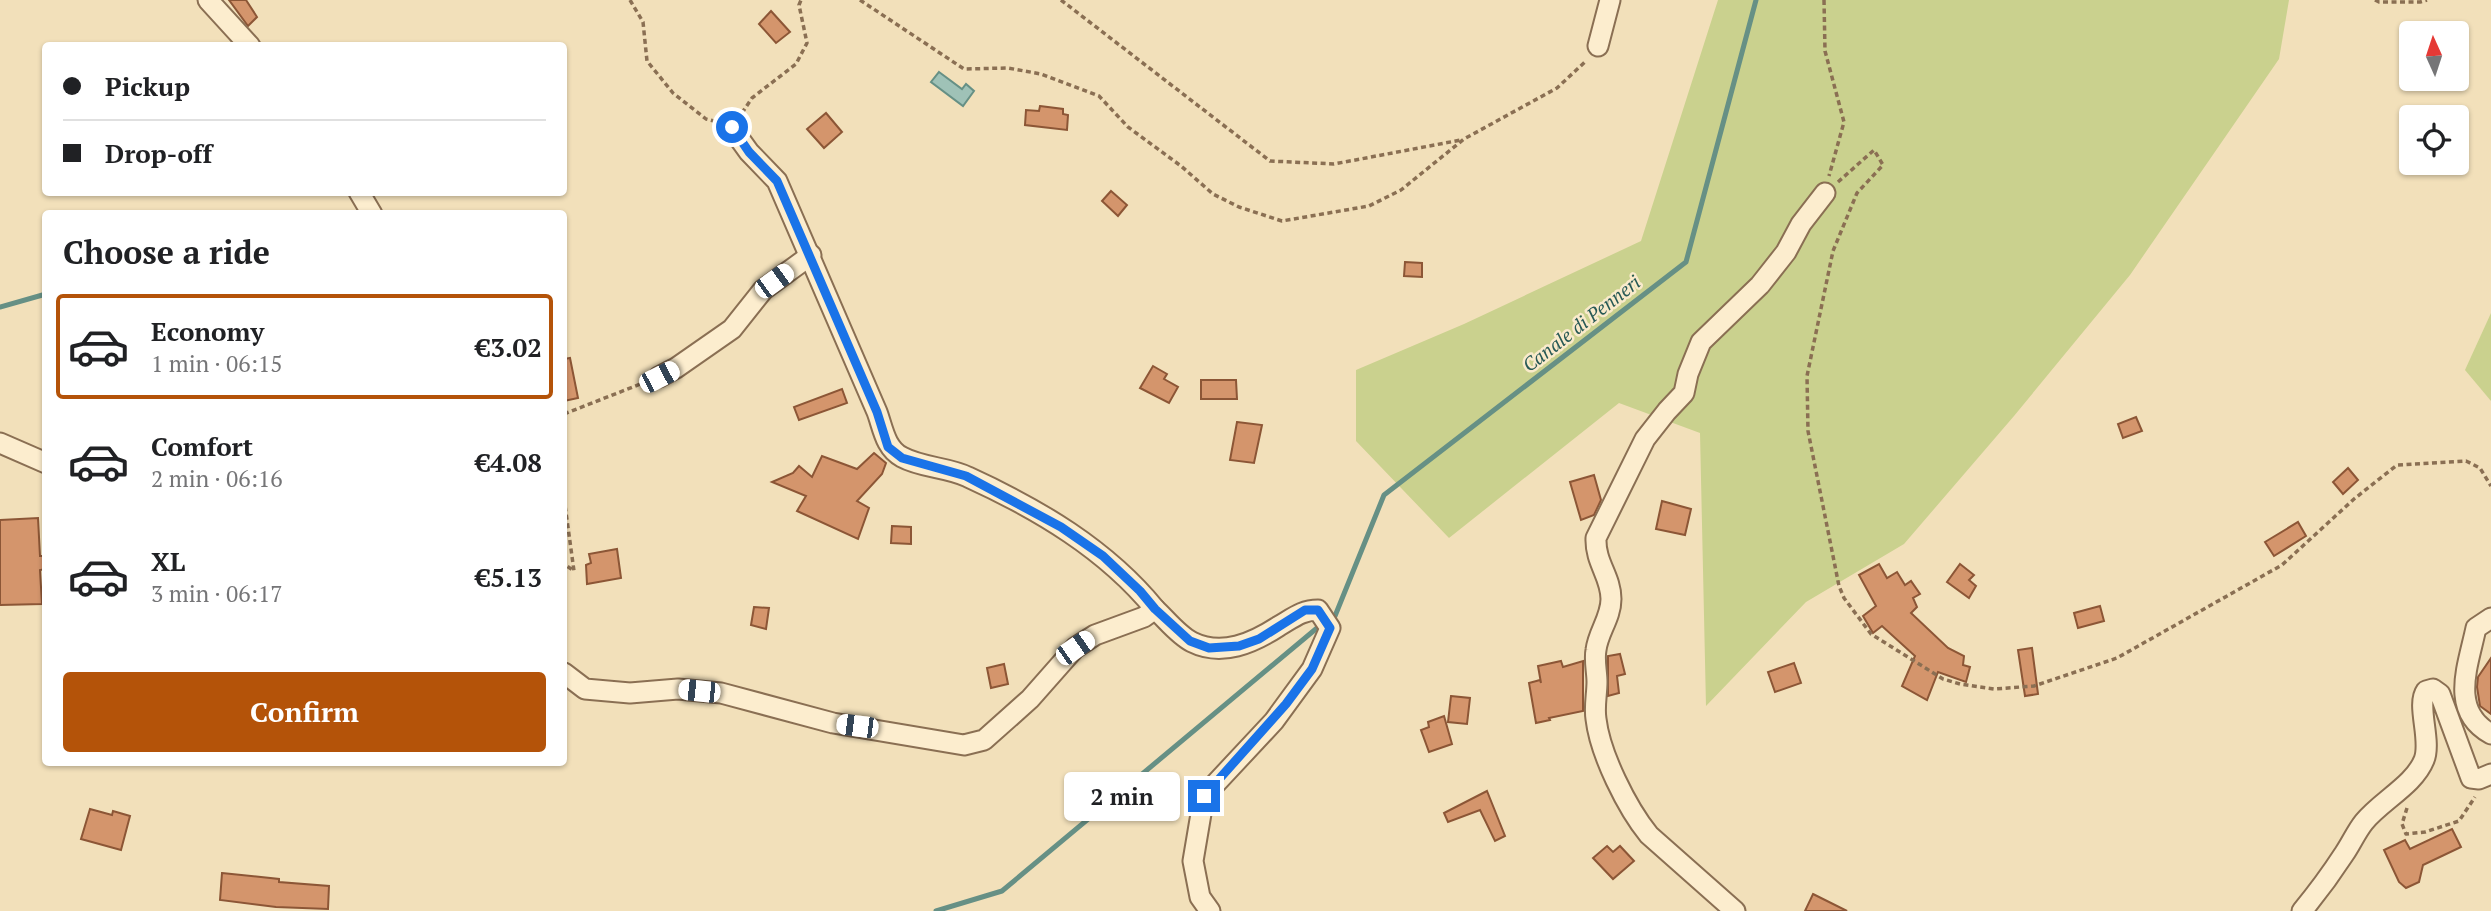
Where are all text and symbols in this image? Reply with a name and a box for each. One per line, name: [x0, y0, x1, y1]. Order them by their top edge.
north arrow: [2399, 21, 2469, 91]
map controls: [2399, 21, 2469, 175]
text: Pickup: [105, 69, 190, 103]
button: locate: [2399, 105, 2469, 175]
route start: [716, 111, 748, 143]
text: Drop-off: [105, 136, 212, 170]
text: Choose a ride: [63, 231, 270, 273]
car: [751, 260, 798, 302]
water label: Canale di Penneri: [1517, 269, 1646, 377]
text: Economy: [151, 314, 264, 348]
icon: car: [67, 315, 130, 378]
text: €3.02: [476, 330, 542, 364]
text: 1 min · 06:15: [151, 348, 283, 379]
car: [636, 358, 683, 396]
text: Comfort: [151, 429, 253, 463]
icon: car: [67, 430, 130, 493]
text: €4.08: [476, 445, 542, 479]
text: 2 min · 06:16: [151, 463, 283, 494]
text: XL: [151, 544, 185, 578]
icon: car: [67, 545, 130, 608]
text: €5.13: [476, 560, 542, 594]
text: 3 min · 06:17: [151, 578, 283, 609]
car: [1052, 627, 1099, 669]
button: Confirm: [63, 672, 546, 752]
car: [678, 678, 721, 704]
car: [835, 713, 880, 739]
callout: 2 min: [1064, 772, 1180, 820]
route end: [1188, 780, 1220, 812]
text: 2 min: [1091, 781, 1153, 812]

